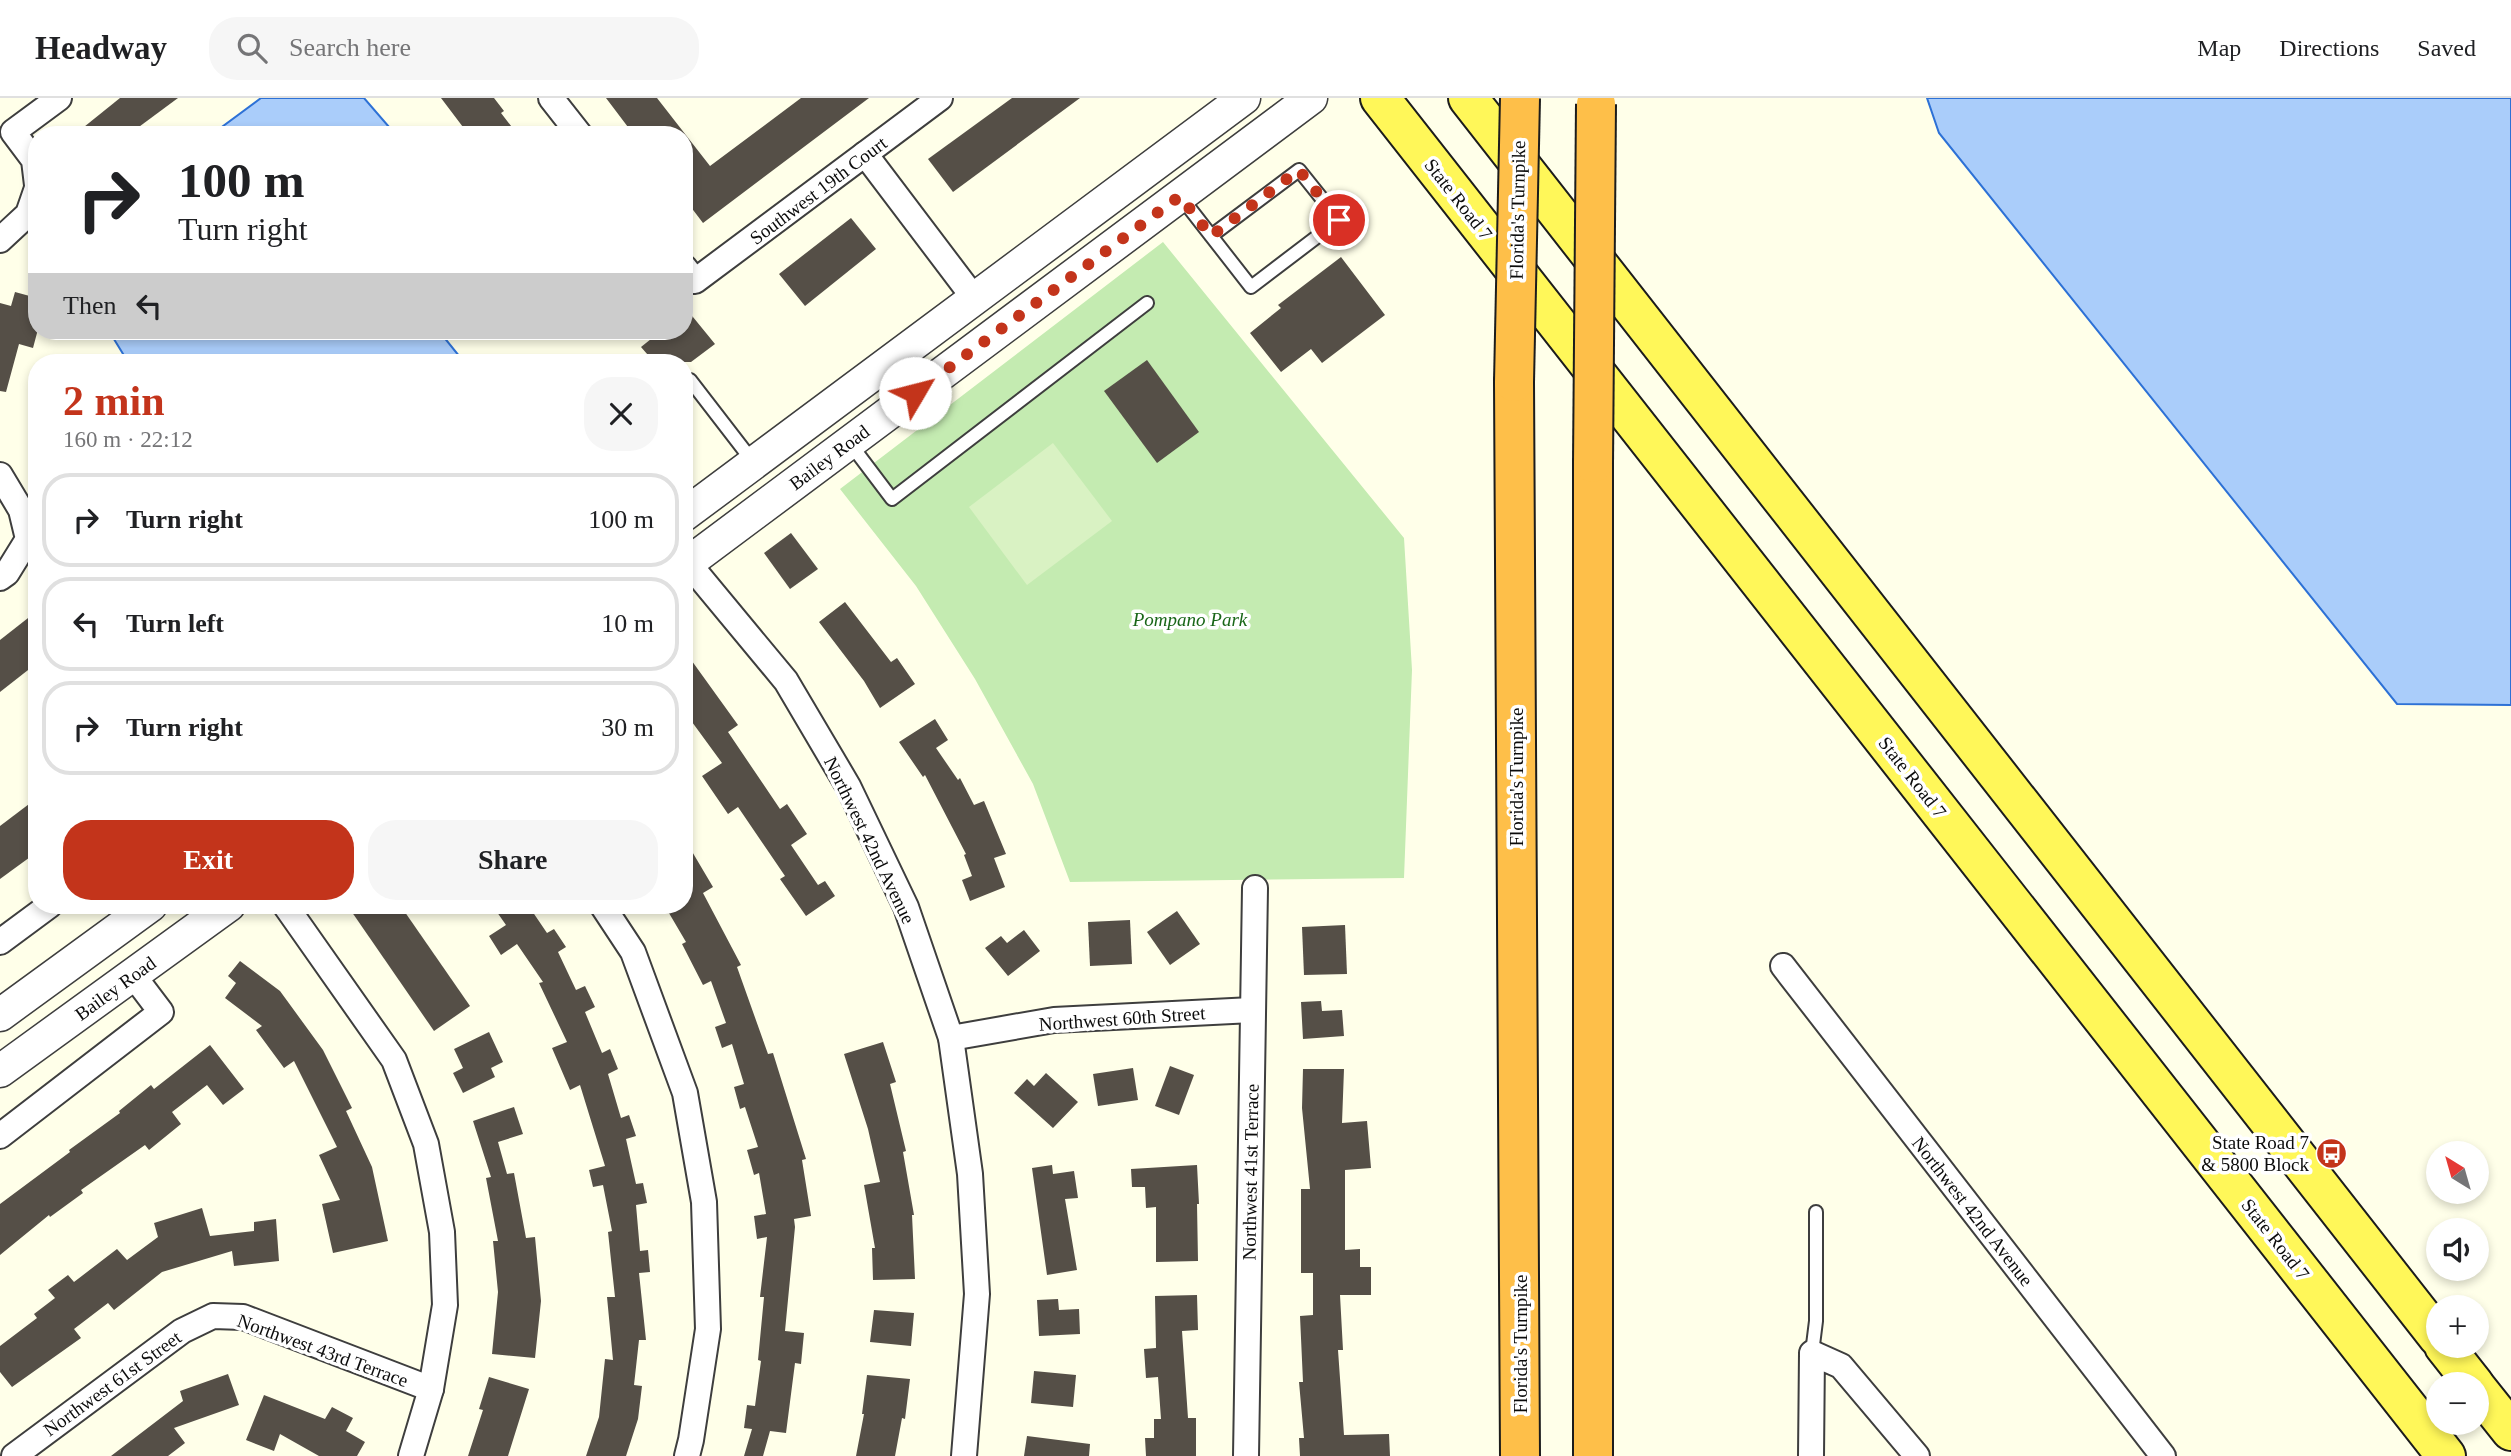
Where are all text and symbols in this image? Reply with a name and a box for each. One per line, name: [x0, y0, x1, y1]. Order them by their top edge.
search box: [209, 17, 699, 80]
icon: search: [233, 29, 271, 67]
text: Headway: [35, 30, 167, 66]
text: Search here: [289, 33, 411, 62]
text: Map: [2197, 35, 2241, 61]
text: Directions: [2279, 35, 2379, 61]
text: Saved: [2417, 35, 2476, 61]
street label: Southwest 19th Court: [746, 132, 891, 249]
street label: Florida's Turnpike: [1506, 140, 1529, 280]
text: 100 m: [178, 153, 305, 208]
icon: right: [63, 154, 154, 245]
street label: State Road 7: [1420, 155, 1497, 244]
pin: [1309, 190, 1369, 250]
icon: arrive: [1320, 201, 1358, 239]
text: Turn right: [178, 211, 308, 247]
icon: left: [130, 287, 168, 325]
text: Then: [63, 291, 116, 320]
position arrow: [878, 356, 952, 430]
button: close: [584, 377, 658, 451]
text: 2 min: [63, 378, 165, 424]
street label: Bailey Road: [785, 420, 874, 494]
text: 160 m · 22:12: [63, 427, 193, 452]
icon: right: [67, 501, 105, 539]
text: Turn right: [126, 505, 243, 534]
text: 100 m: [588, 505, 654, 534]
icon: left: [67, 605, 105, 643]
text: Turn left: [126, 609, 224, 638]
text: 10 m: [601, 609, 654, 638]
park label: Pompano Park: [1132, 609, 1248, 630]
street label: Florida's Turnpike: [1506, 707, 1527, 847]
icon: right: [67, 709, 105, 747]
text: Turn right: [126, 713, 243, 742]
text: 30 m: [601, 713, 654, 742]
street label: State Road 7: [1874, 733, 1951, 822]
street label: Northwest 42nd Avenue: [820, 753, 919, 927]
button: Exit: [63, 820, 354, 900]
button: Share: [368, 820, 658, 900]
street label: Bailey Road: [71, 952, 160, 1025]
street label: Northwest 60th Street: [1038, 1002, 1207, 1035]
street label: Northwest 41st Terrace: [1238, 1084, 1263, 1261]
place label: State Road 7 & 5800 Block: [2201, 1132, 2309, 1175]
street label: Northwest 42nd Avenue: [1908, 1133, 2037, 1290]
bus stop icon: State Road 7 & 5800 Block: [2315, 1136, 2349, 1170]
north arrow: [2426, 1141, 2488, 1204]
map controls: [2426, 1141, 2489, 1435]
street label: State Road 7: [2237, 1195, 2314, 1284]
button: sound: [2426, 1218, 2489, 1281]
street label: Florida's Turnpike: [1510, 1274, 1531, 1414]
button: +: [2426, 1295, 2489, 1358]
street label: Northwest 43rd Terrace: [235, 1310, 411, 1391]
street label: Northwest 61st Street: [40, 1326, 186, 1440]
button: −: [2426, 1372, 2489, 1435]

